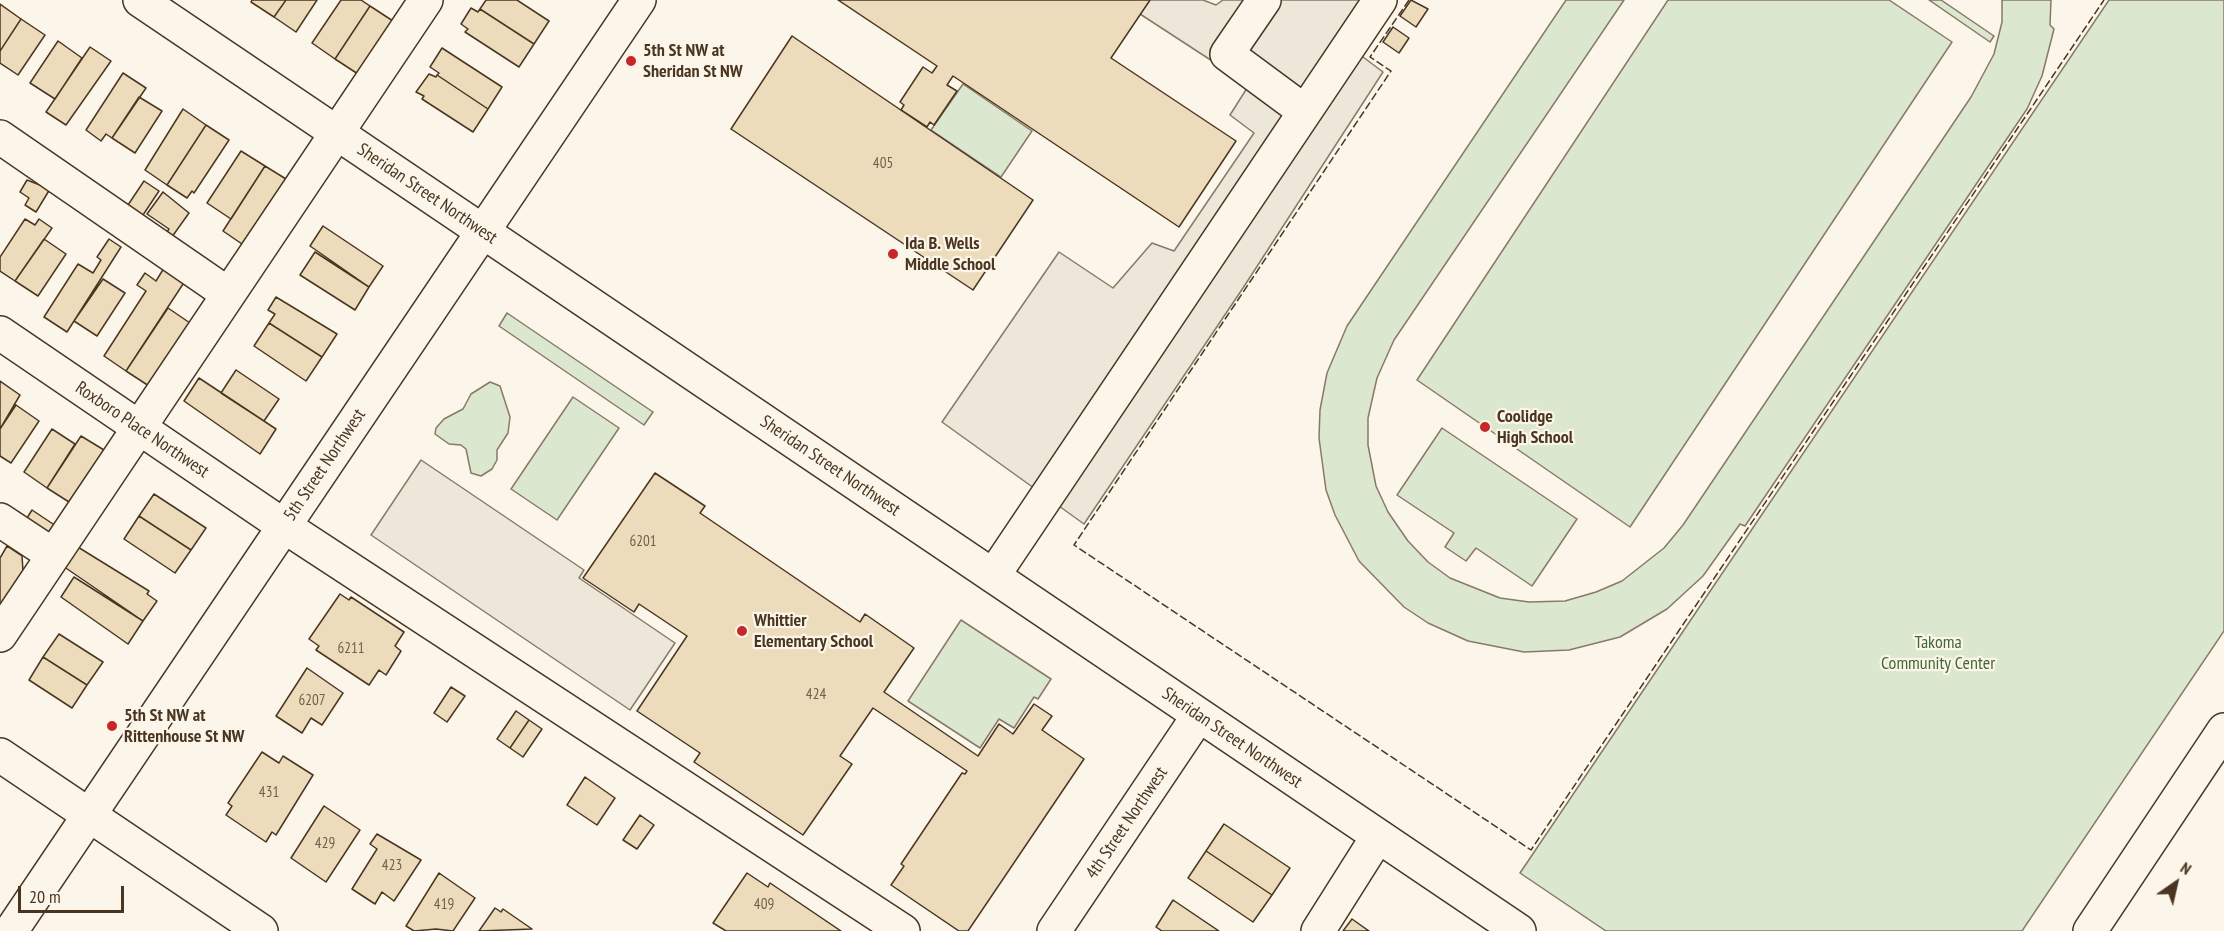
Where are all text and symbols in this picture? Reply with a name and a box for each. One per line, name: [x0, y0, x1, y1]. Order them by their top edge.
place label: 5th St NW at Sheridan St NW: [643, 40, 743, 82]
marker: 5th St NW at Sheridan St NW: [624, 54, 638, 68]
street label: Sheridan Street Northwest: [353, 139, 501, 249]
house number: 405: [873, 155, 893, 173]
place label: Ida B. Wells Middle School: [905, 233, 995, 276]
marker: Ida B. Wells Middle School: [886, 247, 900, 261]
street label: Roxboro Place Northwest: [71, 377, 213, 483]
street label: 5th Street Northwest: [280, 405, 370, 525]
place label: Coolidge High School: [1497, 406, 1573, 448]
street label: Sheridan Street Northwest: [756, 411, 904, 521]
marker: Coolidge High School: [1478, 420, 1492, 434]
house number: 6201: [630, 533, 656, 551]
place label: Whittier Elementary School: [754, 610, 873, 652]
marker: Whittier Elementary School: [735, 624, 749, 638]
park label: Takoma Community Center: [1881, 632, 1995, 674]
house number: 6211: [338, 640, 364, 658]
street label: Sheridan Street Northwest: [1158, 683, 1306, 793]
house number: 424: [806, 686, 826, 704]
house number: 6207: [299, 692, 325, 710]
place label: 5th St NW at Rittenhouse St NW: [124, 705, 245, 748]
marker: 5th St NW at Rittenhouse St NW: [105, 719, 119, 733]
street label: 4th Street Northwest: [1082, 763, 1172, 883]
house number: 431: [259, 784, 279, 802]
house number: 429: [315, 835, 335, 853]
north arrow: [2146, 853, 2206, 913]
house number: 423: [382, 857, 402, 875]
text: N: [2177, 857, 2195, 879]
scale bar: [21, 874, 128, 912]
text: 20 m: [29, 885, 61, 908]
house number: 419: [434, 896, 454, 914]
house number: 409: [754, 896, 774, 914]

